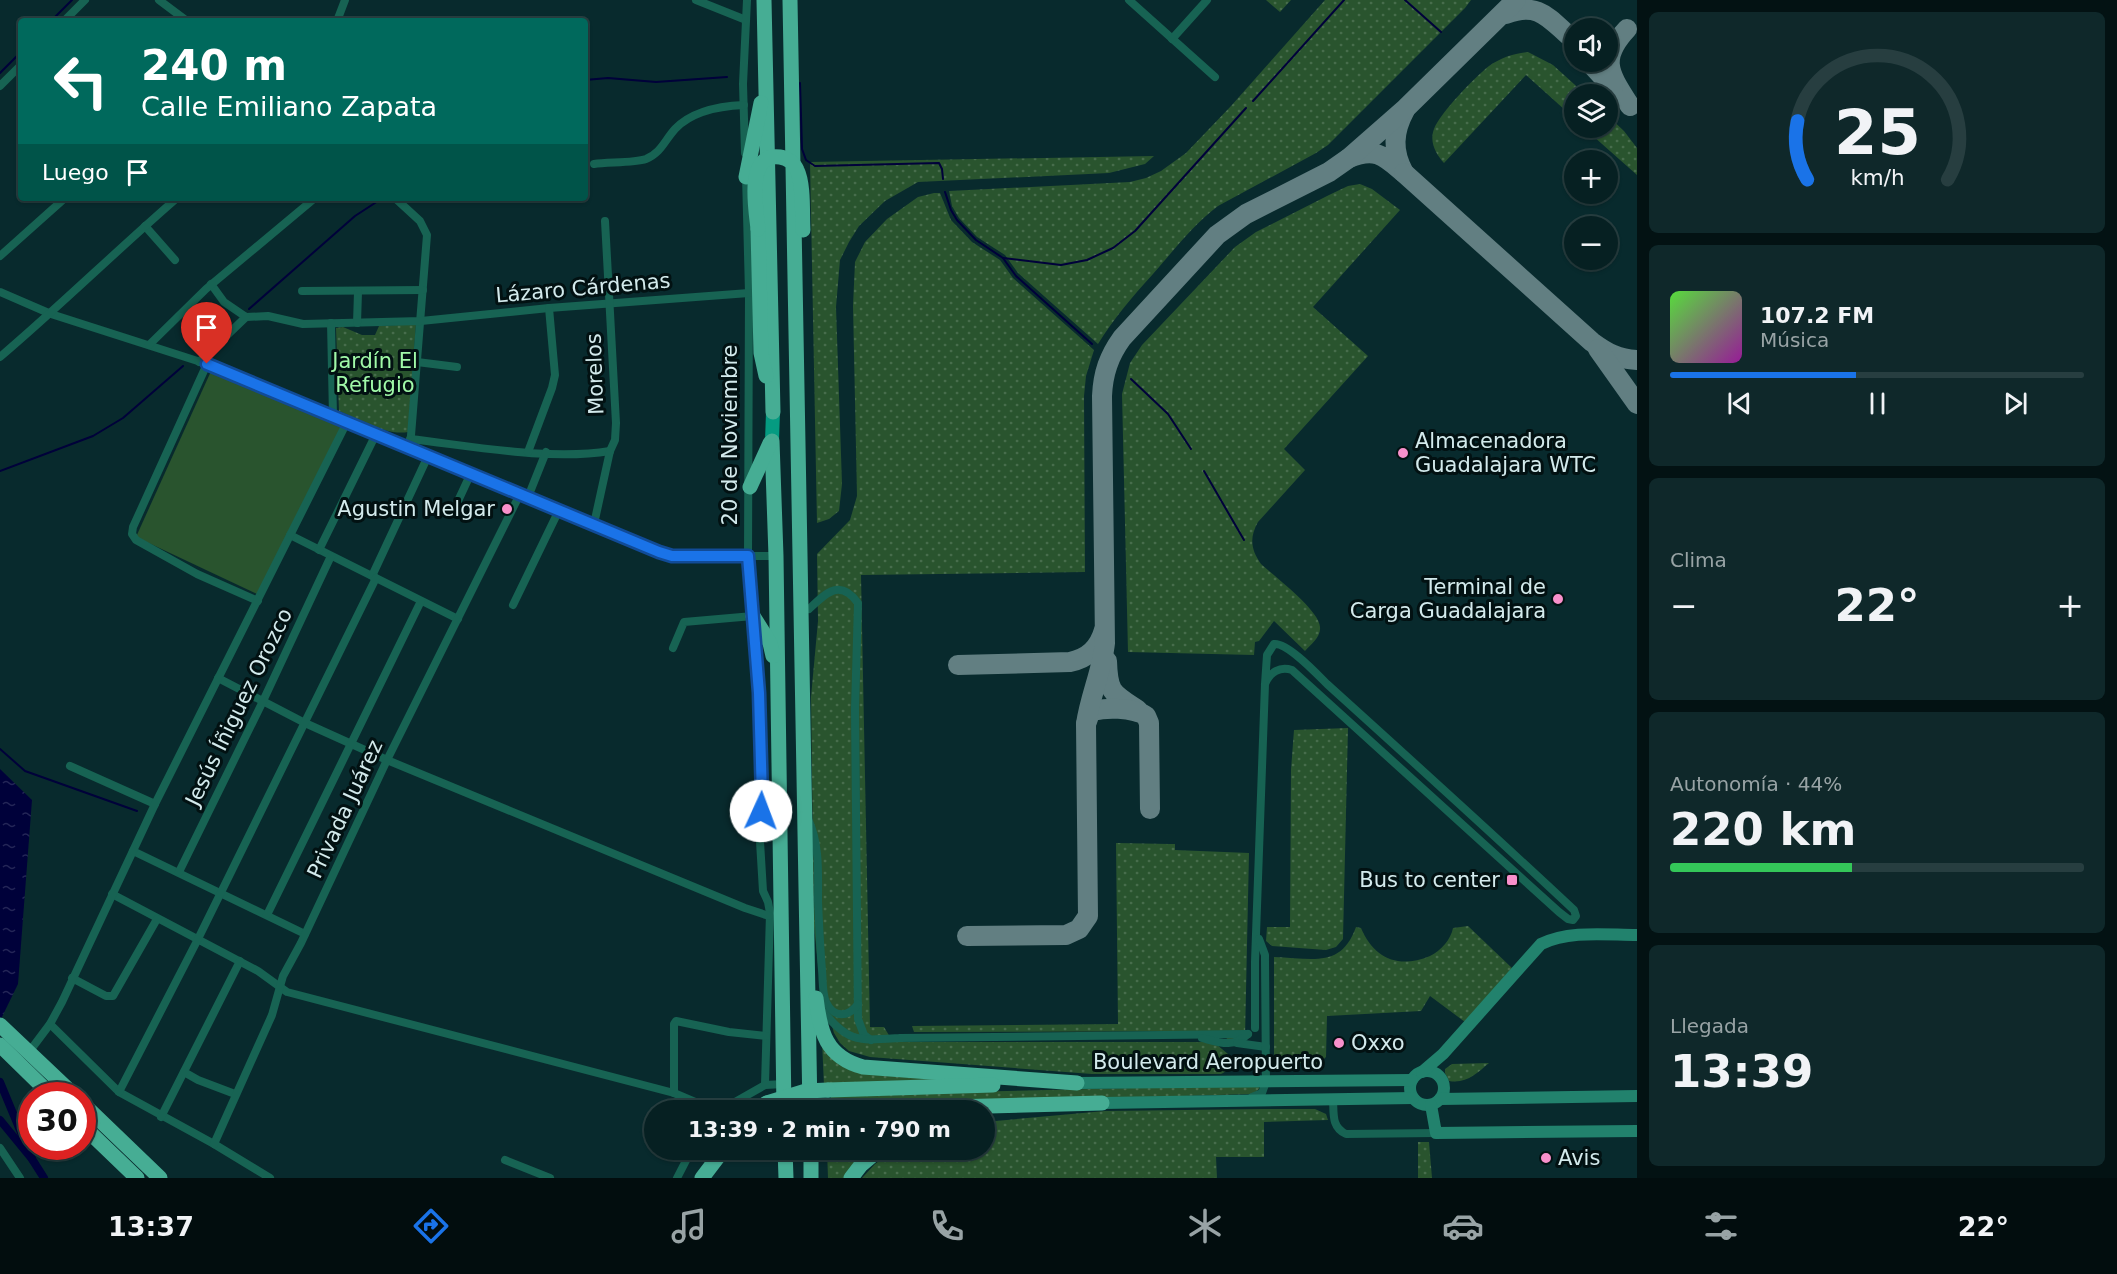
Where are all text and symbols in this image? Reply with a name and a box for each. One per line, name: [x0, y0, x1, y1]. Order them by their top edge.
map controls: [1564, 18, 1618, 270]
button: sound: [1564, 18, 1618, 72]
text: 240 m: [141, 41, 287, 90]
icon: left: [42, 42, 120, 120]
button: layers: [1564, 84, 1618, 138]
text: Calle Emiliano Zapata: [141, 91, 437, 122]
text: 25: [1834, 96, 1920, 169]
button: +: [1564, 150, 1618, 204]
icon: arrive: [121, 156, 154, 189]
text: Luego: [42, 160, 109, 185]
text: km/h: [1850, 165, 1904, 190]
button: −: [1564, 216, 1618, 270]
street label: Lázaro Cárdenas: [495, 268, 671, 308]
pin: [181, 302, 232, 364]
text: 107.2 FM: [1760, 303, 1874, 328]
icon: arrive: [190, 311, 223, 344]
text: Música: [1760, 328, 1829, 352]
street label: Morelos: [582, 333, 608, 415]
street label: 20 de Noviembre: [718, 345, 742, 525]
park label: Jardín El Refugio: [330, 349, 418, 397]
icon: previous: [1723, 387, 1756, 420]
icon: pause: [1861, 387, 1894, 420]
icon: next: [1999, 387, 2032, 420]
place label: Almacenadora Guadalajara WTC: [1415, 429, 1596, 477]
marker: Almacenadora Guadalajara WTC: [1396, 446, 1410, 460]
place label: Agustin Melgar: [337, 497, 495, 521]
marker: Agustin Melgar: [500, 502, 514, 516]
text: Clima: [1670, 548, 1727, 572]
place label: Terminal de Carga Guadalajara: [1350, 575, 1546, 623]
text: 22°: [1834, 579, 1920, 632]
text: −: [1670, 586, 1698, 625]
text: +: [2056, 586, 2084, 625]
marker: Terminal de Carga Guadalajara: [1551, 592, 1565, 606]
street label: Jesús Íñiguez Orozco: [179, 604, 297, 811]
street label: Privada Juárez: [303, 736, 387, 882]
text: Autonomía · 44%: [1670, 772, 1842, 796]
position arrow: [729, 779, 793, 843]
text: 220 km: [1670, 803, 1856, 856]
place label: Bus to center: [1359, 868, 1500, 892]
marker: Bus to center: [1505, 873, 1519, 887]
text: Llegada: [1670, 1014, 1749, 1038]
place label: Oxxo: [1351, 1031, 1405, 1055]
marker: Oxxo: [1332, 1036, 1346, 1050]
text: 13:39: [1670, 1045, 1813, 1098]
street label: Boulevard Aeropuerto: [1093, 1050, 1323, 1074]
speed limit sign: 30: [18, 1082, 96, 1160]
text: 13:39 · 2 min · 790 m: [688, 1117, 951, 1142]
place label: Avis: [1558, 1146, 1600, 1170]
marker: Avis: [1539, 1151, 1553, 1165]
icon: directions: [410, 1205, 452, 1247]
icon: music: [668, 1205, 710, 1247]
icon: phone: [926, 1205, 968, 1247]
icon: climate: [1184, 1205, 1226, 1247]
icon: car: [1442, 1205, 1484, 1247]
icon: filters: [1700, 1205, 1742, 1247]
text: 13:37: [108, 1211, 194, 1242]
text: 22°: [1958, 1211, 2009, 1242]

